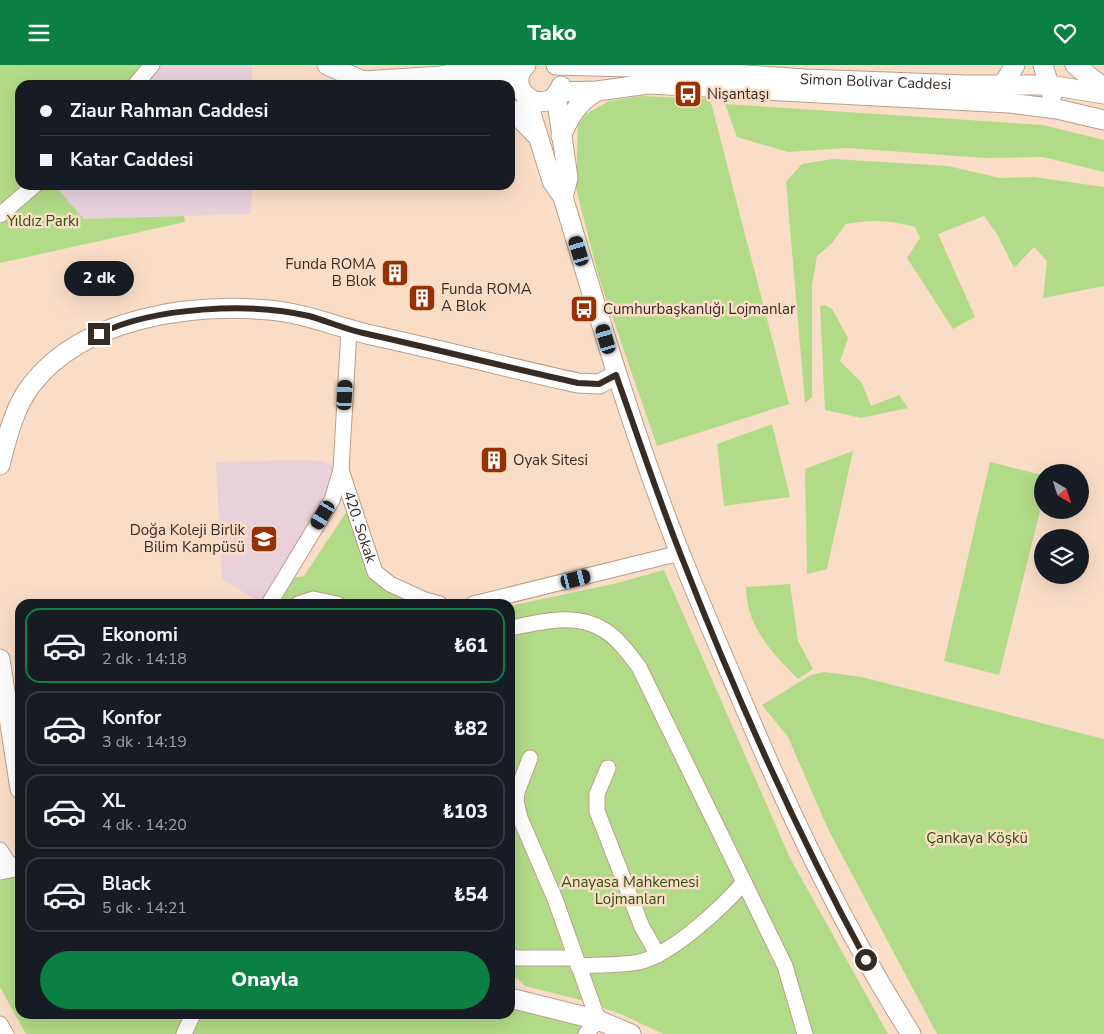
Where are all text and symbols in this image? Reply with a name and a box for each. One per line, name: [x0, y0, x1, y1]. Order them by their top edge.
text: Tako: [527, 18, 577, 48]
icon: menu: [25, 19, 53, 47]
icon: heart: [1051, 19, 1079, 47]
street label: Simon Bolivar Caddesi: [799, 69, 952, 94]
bus stop icon: Nişantaşı: [673, 79, 703, 109]
place label: Nişantaşı: [707, 84, 769, 104]
text: Ziaur Rahman Caddesi: [70, 98, 268, 124]
text: Katar Caddesi: [70, 147, 193, 173]
park label: Yıldız Parkı: [6, 211, 79, 231]
car: [567, 234, 590, 268]
place label: Funda ROMA B Blok: [285, 254, 376, 291]
building icon: Funda ROMA B Blok: [380, 258, 410, 288]
callout: 2 dk: [64, 261, 134, 297]
text: 2 dk: [83, 267, 115, 289]
place label: Funda ROMA A Blok: [441, 279, 532, 316]
building icon: Funda ROMA A Blok: [407, 283, 437, 313]
bus stop icon: Cumhurbaşkanlığı Lojmanlar: [569, 294, 599, 324]
place label: Cumhurbaşkanlığı Lojmanlar: [603, 299, 796, 319]
car: [594, 322, 617, 356]
route end: [88, 323, 110, 345]
car: [336, 380, 353, 410]
building icon: Oyak Sitesi: [479, 445, 509, 475]
place label: Oyak Sitesi: [513, 450, 588, 470]
north arrow: [1034, 464, 1089, 519]
map controls: [1034, 464, 1089, 584]
street label: 420. Sokak: [339, 488, 381, 566]
car: [308, 498, 337, 532]
place label: Doğa Koleji Birlik Bilim Kampüsü: [130, 520, 245, 557]
school or university icon: Doğa Koleji Birlik Bilim Kampüsü: [249, 524, 279, 554]
button: layers: [1034, 529, 1089, 584]
car: [559, 568, 592, 590]
text: Ekonomi: [102, 622, 178, 648]
icon: car: [42, 623, 87, 668]
text: ₺61: [454, 633, 488, 659]
text: 2 dk · 14:18: [102, 648, 187, 670]
text: Konfor: [102, 705, 162, 731]
icon: car: [42, 706, 87, 751]
text: ₺82: [454, 716, 488, 742]
text: 3 dk · 14:19: [102, 731, 187, 753]
text: XL: [102, 788, 125, 814]
icon: car: [42, 789, 87, 834]
text: ₺103: [442, 799, 488, 825]
text: 4 dk · 14:20: [102, 814, 187, 836]
park label: Çankaya Köşkü: [926, 828, 1028, 848]
text: Black: [102, 871, 151, 897]
icon: car: [42, 872, 87, 917]
park label: Anayasa Mahkemesi Lojmanları: [561, 872, 699, 909]
text: ₺54: [454, 882, 488, 908]
text: 5 dk · 14:21: [102, 897, 187, 919]
route start: [855, 949, 877, 971]
button: Onayla: [40, 951, 490, 1009]

